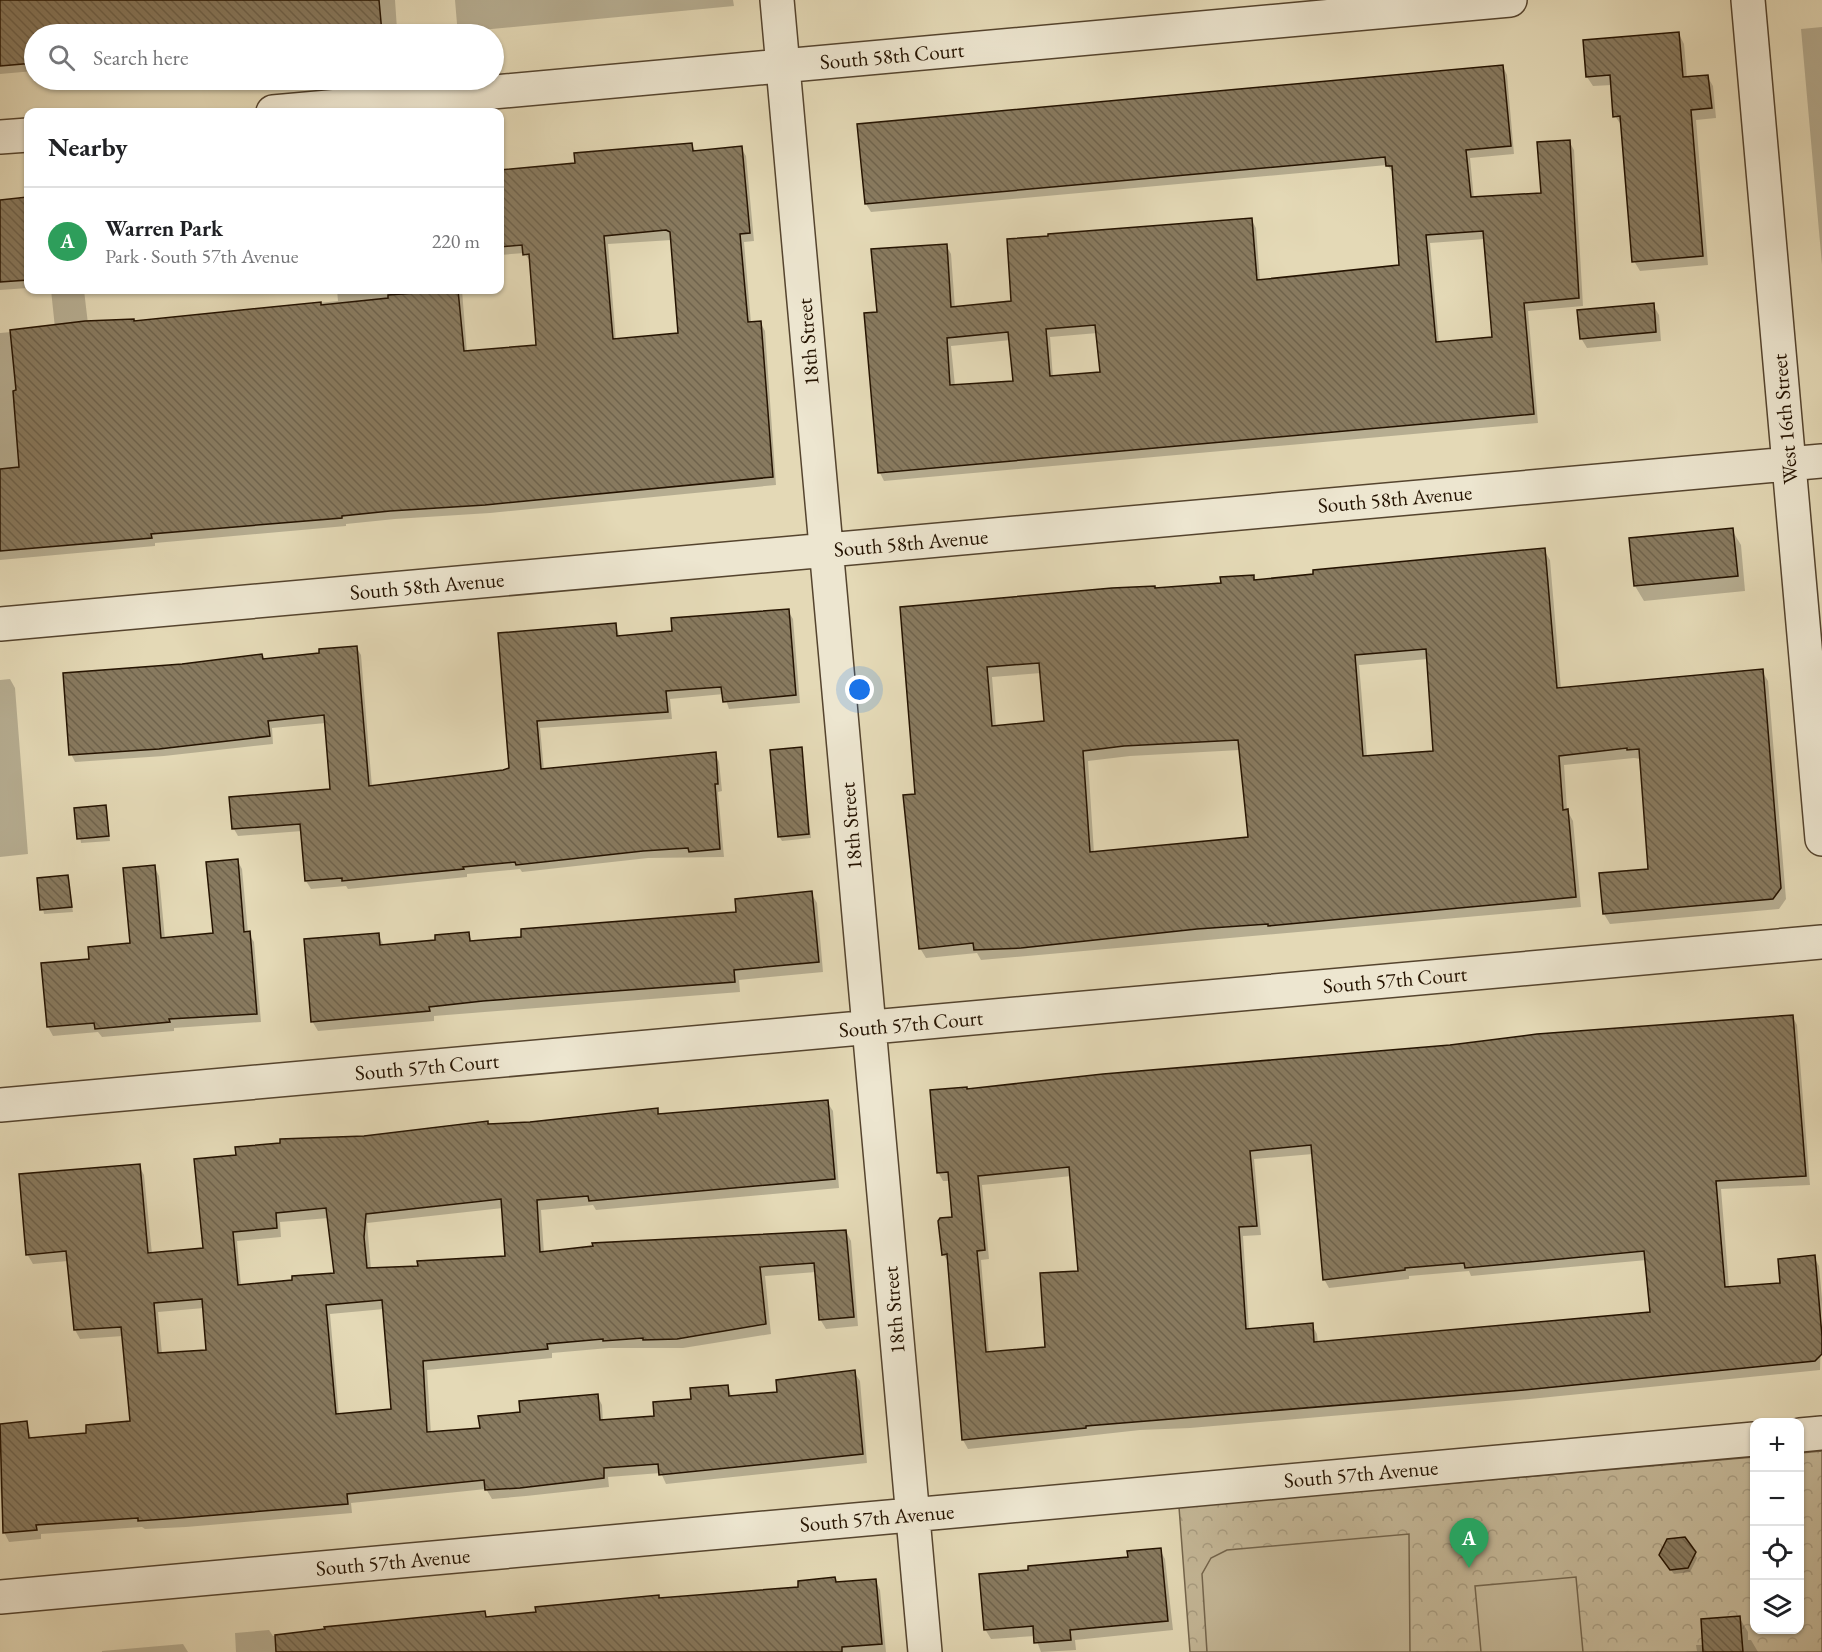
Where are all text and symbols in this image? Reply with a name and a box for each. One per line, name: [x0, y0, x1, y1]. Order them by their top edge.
search box: [24, 24, 504, 90]
street label: South 58th Court: [819, 36, 966, 75]
icon: search: [45, 41, 78, 74]
text: Search here: [93, 43, 188, 72]
text: Nearby: [48, 130, 128, 164]
text: Warren Park: [105, 214, 223, 243]
text: A: [60, 228, 75, 254]
text: 220 m: [432, 228, 480, 254]
text: Park · South 57th Avenue: [105, 243, 299, 269]
street label: 18th Street: [790, 297, 825, 387]
street label: West 16th Street: [1765, 352, 1804, 485]
street label: South 58th Avenue: [1317, 478, 1473, 519]
street label: South 58th Avenue: [833, 522, 989, 563]
street label: South 58th Avenue: [349, 565, 505, 606]
your location: [845, 675, 874, 704]
street label: 18th Street: [833, 781, 868, 871]
street label: South 57th Court: [1322, 960, 1469, 999]
street label: South 57th Court: [838, 1004, 985, 1043]
street label: South 57th Court: [354, 1047, 501, 1086]
street label: 18th Street: [876, 1265, 911, 1355]
map controls: [1750, 1418, 1804, 1634]
button: +: [1750, 1418, 1804, 1472]
street label: South 57th Avenue: [1283, 1453, 1439, 1494]
button: −: [1750, 1472, 1804, 1526]
street label: South 57th Avenue: [799, 1497, 955, 1538]
pin: A: [1450, 1518, 1488, 1568]
button: locate: [1750, 1526, 1804, 1580]
street label: South 57th Avenue: [315, 1541, 471, 1582]
button: layers: [1750, 1580, 1804, 1634]

